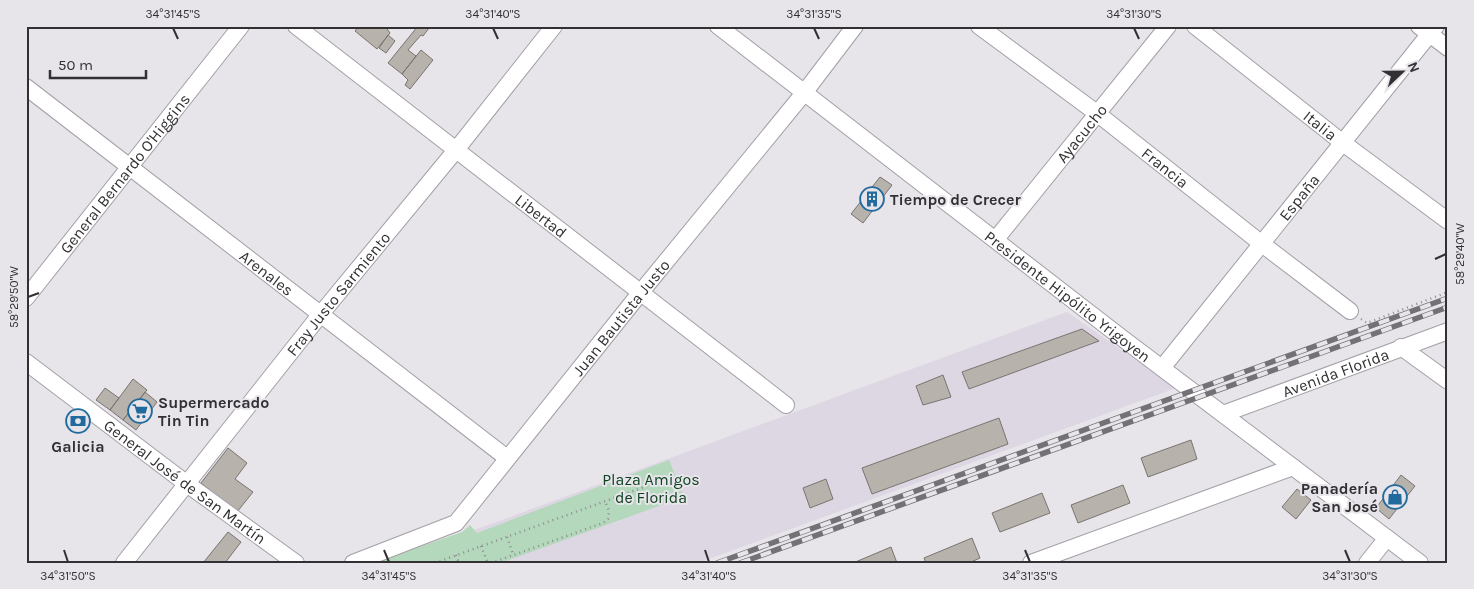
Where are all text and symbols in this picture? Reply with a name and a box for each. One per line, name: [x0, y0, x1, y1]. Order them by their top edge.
text: 34°31'45"S: [146, 7, 200, 21]
text: 34°31'40"S: [465, 7, 521, 21]
text: 34°31'35"S: [786, 7, 842, 21]
text: 34°31'30"S: [1106, 7, 1162, 21]
scale bar: [50, 48, 146, 80]
north arrow: [1376, 48, 1426, 98]
text: 50 m: [58, 56, 93, 74]
text: N: [1404, 59, 1423, 75]
street label: General Bernardo O'Higgins: [56, 90, 194, 257]
street label: Ayacucho: [1053, 100, 1111, 167]
street label: Italia: [1300, 107, 1341, 145]
street label: Francia: [1138, 143, 1192, 192]
street label: España: [1275, 170, 1324, 224]
building icon: Tiempo de Crecer: [859, 186, 885, 212]
street label: Libertad: [511, 190, 570, 242]
place label: Tiempo de Crecer: [890, 190, 1021, 209]
text: 58°29'40"W: [1453, 223, 1467, 285]
street label: Presidente Hipólito Yrigoyen: [981, 227, 1154, 366]
street label: Fray Justo Sarmiento: [282, 228, 394, 360]
street label: Arenales: [236, 246, 297, 300]
street label: Juan Bautista Justo: [569, 256, 674, 380]
text: 58°29'50"W: [7, 266, 21, 328]
street label: Avenida Florida: [1280, 345, 1392, 401]
place label: Supermercado Tin Tin: [158, 393, 269, 430]
supermarket icon: Supermercado Tin Tin: [127, 398, 153, 424]
bank icon: Galicia: [65, 408, 91, 434]
street label: General José de San Martín: [100, 415, 270, 548]
place label: Galicia: [51, 437, 105, 456]
park label: Plaza Amigos de Florida: [602, 470, 700, 507]
place label: Panadería San José: [1301, 479, 1378, 516]
shop icon: Panadería San José: [1382, 484, 1408, 510]
text: 34°31'50"S: [40, 569, 96, 583]
text: 34°31'45"S: [362, 569, 416, 583]
text: 34°31'40"S: [681, 569, 737, 583]
text: 34°31'35"S: [1002, 569, 1058, 583]
text: 34°31'30"S: [1322, 569, 1378, 583]

